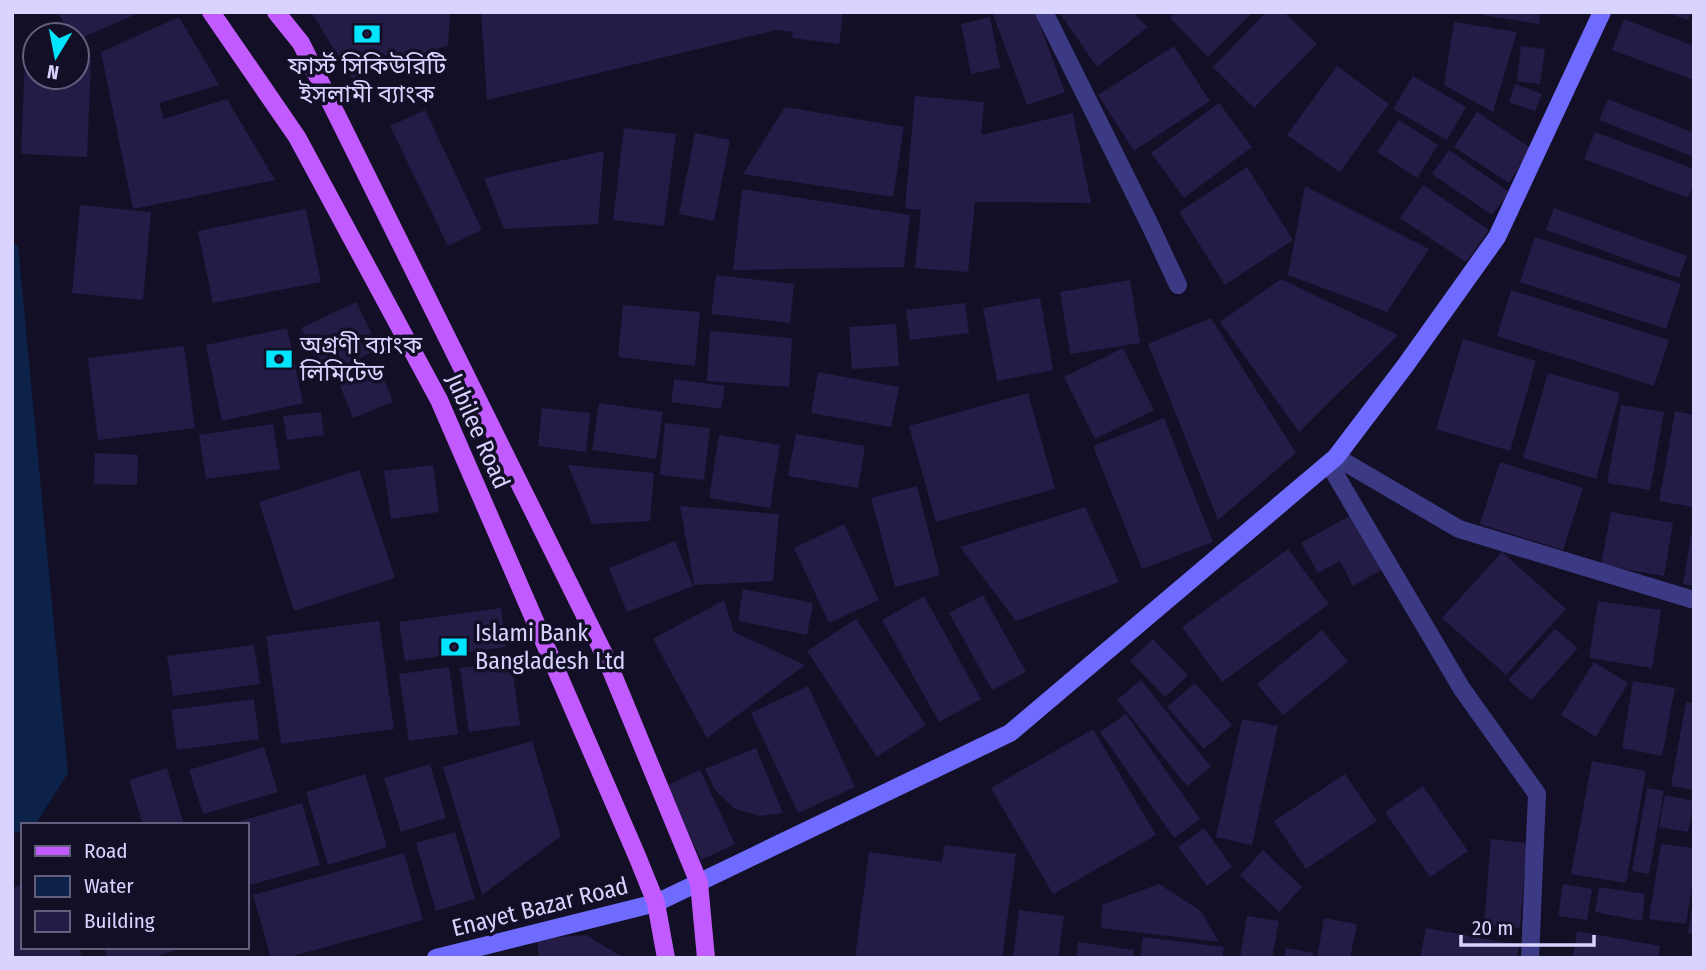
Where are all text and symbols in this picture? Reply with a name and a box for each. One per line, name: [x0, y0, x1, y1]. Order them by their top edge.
bank icon: ফার্স্ট সিকিউরিটি ইসলামী ব্যাংক: [352, 19, 382, 49]
north arrow: [21, 21, 91, 91]
place label: ফার্স্ট সিকিউরিটি ইসলামী ব্যাংক: [287, 52, 447, 108]
text: N: [46, 60, 61, 85]
place label: অগ্রণী ব্যাংক লিমিটেড: [299, 331, 423, 387]
bank icon: অগ্রণী ব্যাংক লিমিটেড: [264, 344, 294, 374]
street label: Jubilee Road: [440, 369, 516, 493]
place label: Islami Bank Bangladesh Ltd: [475, 619, 625, 675]
bank icon: Islami Bank Bangladesh Ltd: [439, 632, 469, 662]
legend: [21, 823, 248, 949]
text: Road: [84, 838, 128, 864]
street label: Enayet Bazar Road: [449, 872, 631, 942]
text: Water: [84, 873, 134, 899]
scale bar: [1461, 904, 1594, 948]
text: Building: [84, 908, 155, 934]
text: 20 m: [1472, 915, 1513, 941]

